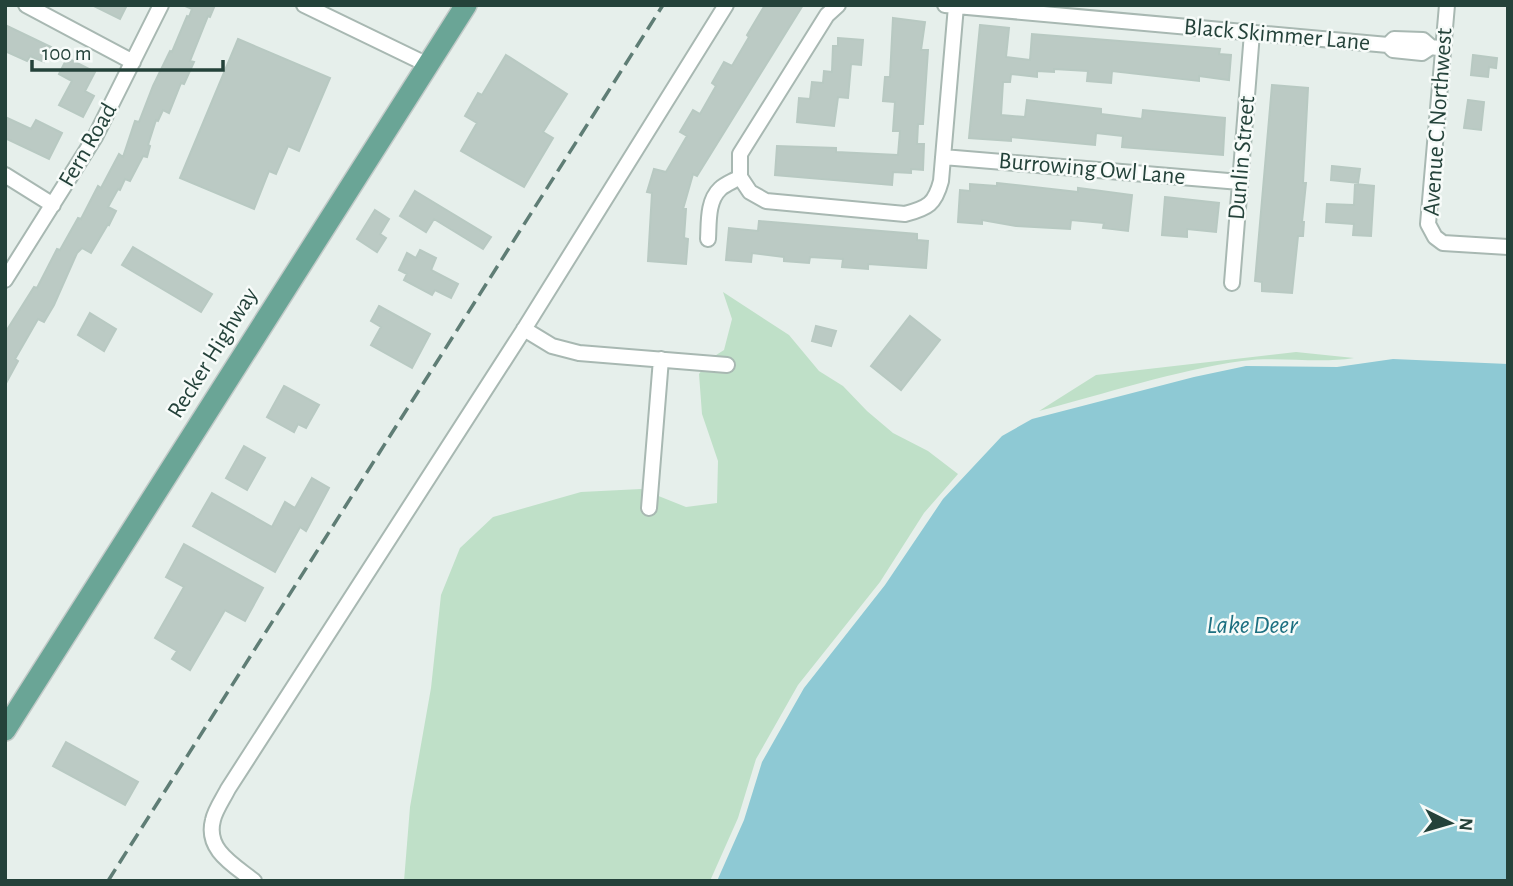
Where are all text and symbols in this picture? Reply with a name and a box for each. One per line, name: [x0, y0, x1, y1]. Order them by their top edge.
street label: Black Skimmer Lane: [1183, 15, 1371, 55]
street label: Avenue C Northwest: [1419, 27, 1457, 217]
scale bar: [32, 28, 222, 72]
text: 100 m: [42, 43, 92, 64]
street label: Dunlin Street: [1225, 95, 1259, 221]
street label: Fern Road: [54, 99, 122, 191]
street label: Burrowing Owl Lane: [998, 149, 1186, 189]
street label: Recker Highway: [163, 284, 263, 422]
water label: Lake Deer: [1206, 612, 1299, 638]
north arrow: [1415, 788, 1485, 858]
text: N: [1455, 817, 1475, 832]

